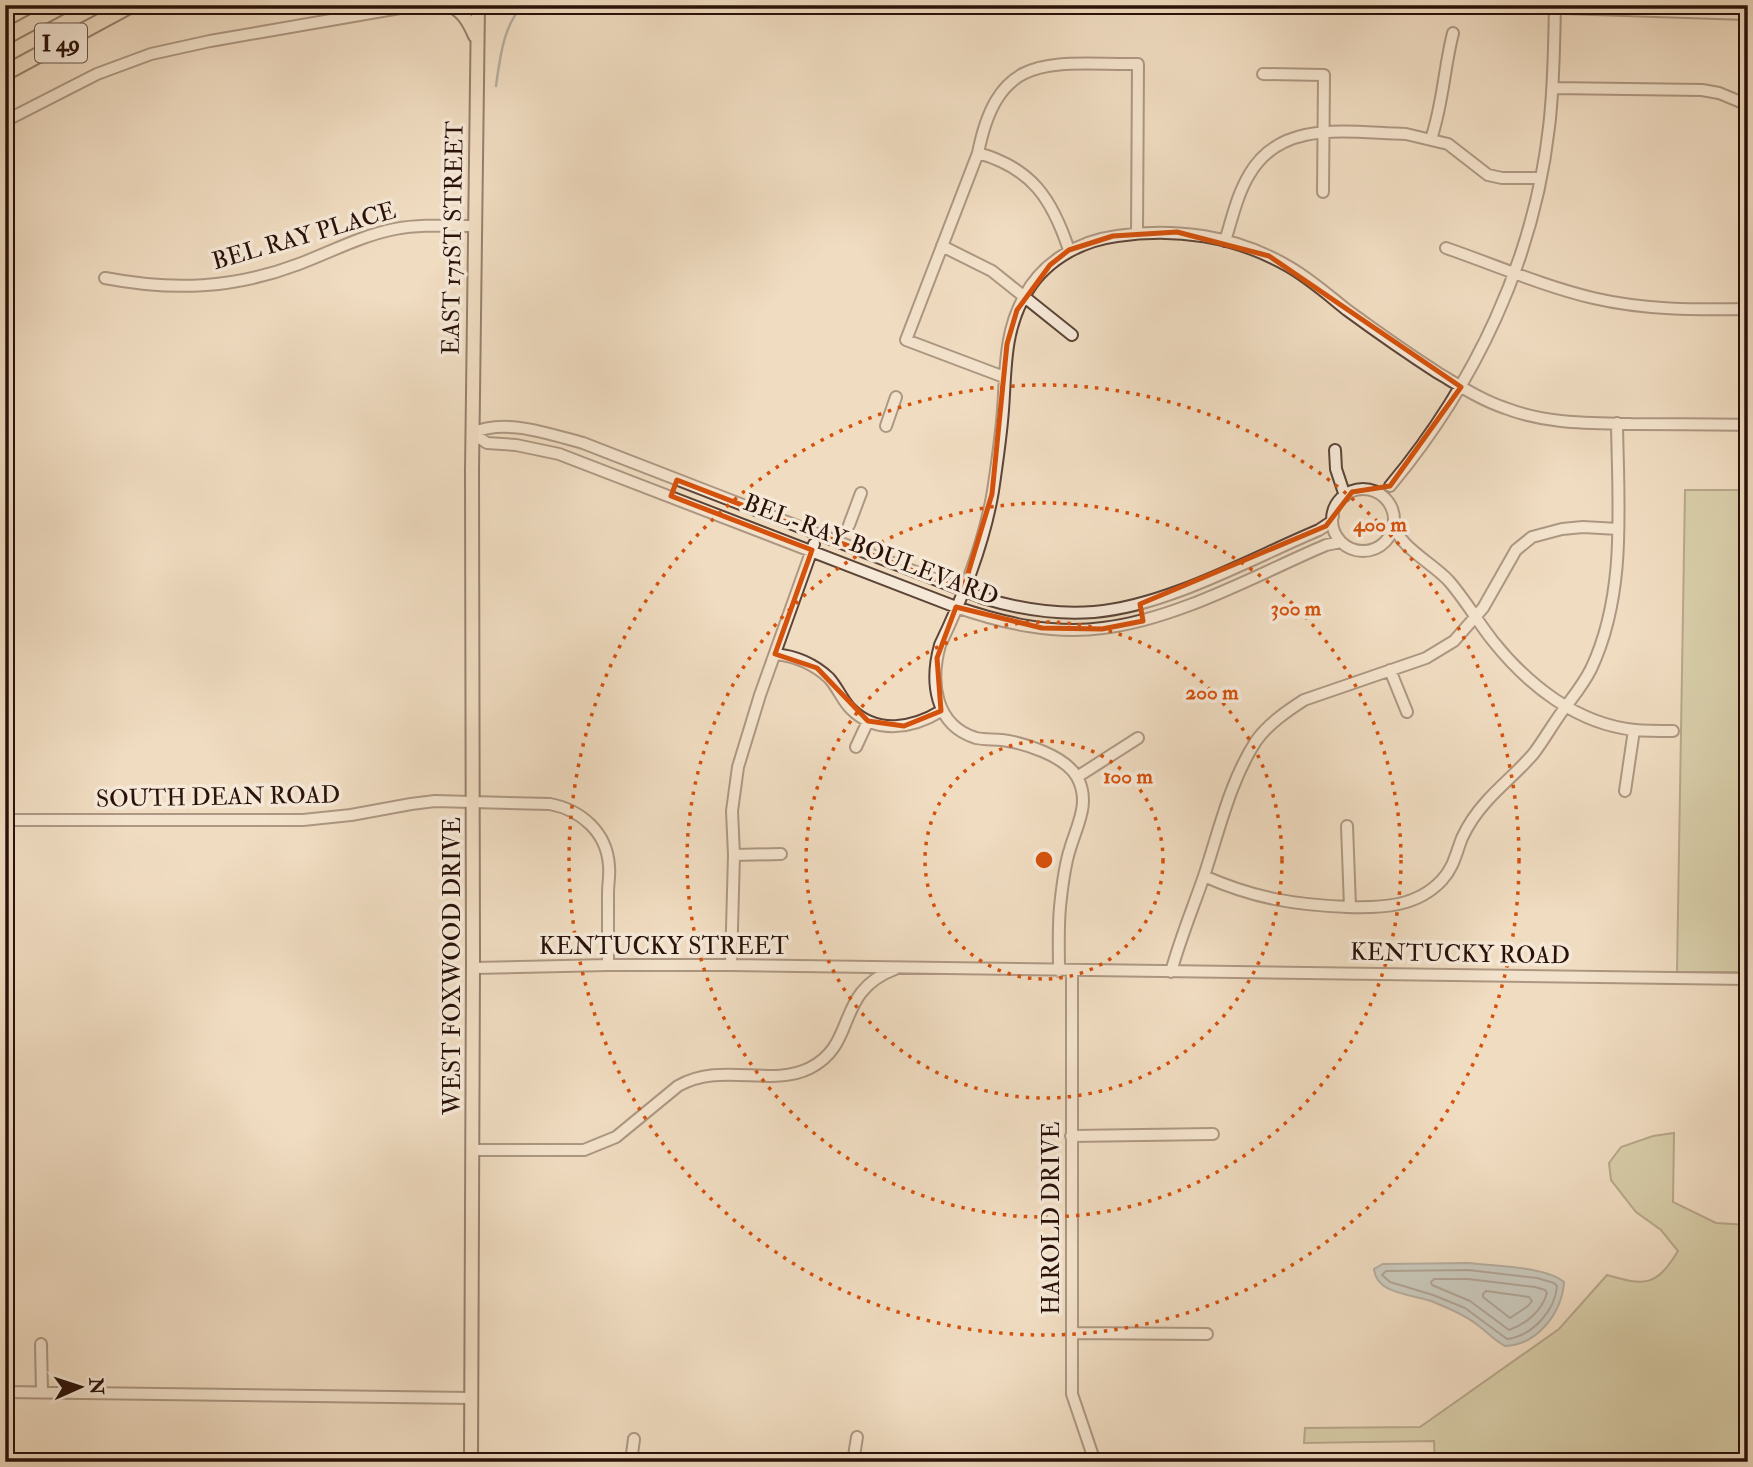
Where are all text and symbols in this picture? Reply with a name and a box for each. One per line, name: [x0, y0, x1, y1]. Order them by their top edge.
road number: I 49: [35, 24, 87, 62]
street label: EAST 171ST STREET: [435, 121, 471, 355]
street label: BEL RAY PLACE: [208, 195, 400, 277]
street label: BEL-RAY BOULEVARD: [739, 487, 1003, 613]
text: 400 m: [1352, 511, 1407, 538]
text: 300 m: [1271, 595, 1322, 622]
text: 200 m: [1186, 679, 1239, 706]
text: 100 m: [1103, 763, 1154, 790]
street label: SOUTH DEAN ROAD: [96, 779, 340, 815]
street label: WEST FOXWOOD DRIVE: [437, 817, 468, 1116]
centre of rings: [1032, 848, 1056, 872]
street label: KENTUCKY STREET: [539, 931, 789, 962]
street label: KENTUCKY ROAD: [1350, 937, 1570, 971]
street label: HAROLD DRIVE: [1036, 1121, 1067, 1315]
north arrow: [46, 1352, 116, 1422]
text: N: [83, 1376, 108, 1396]

